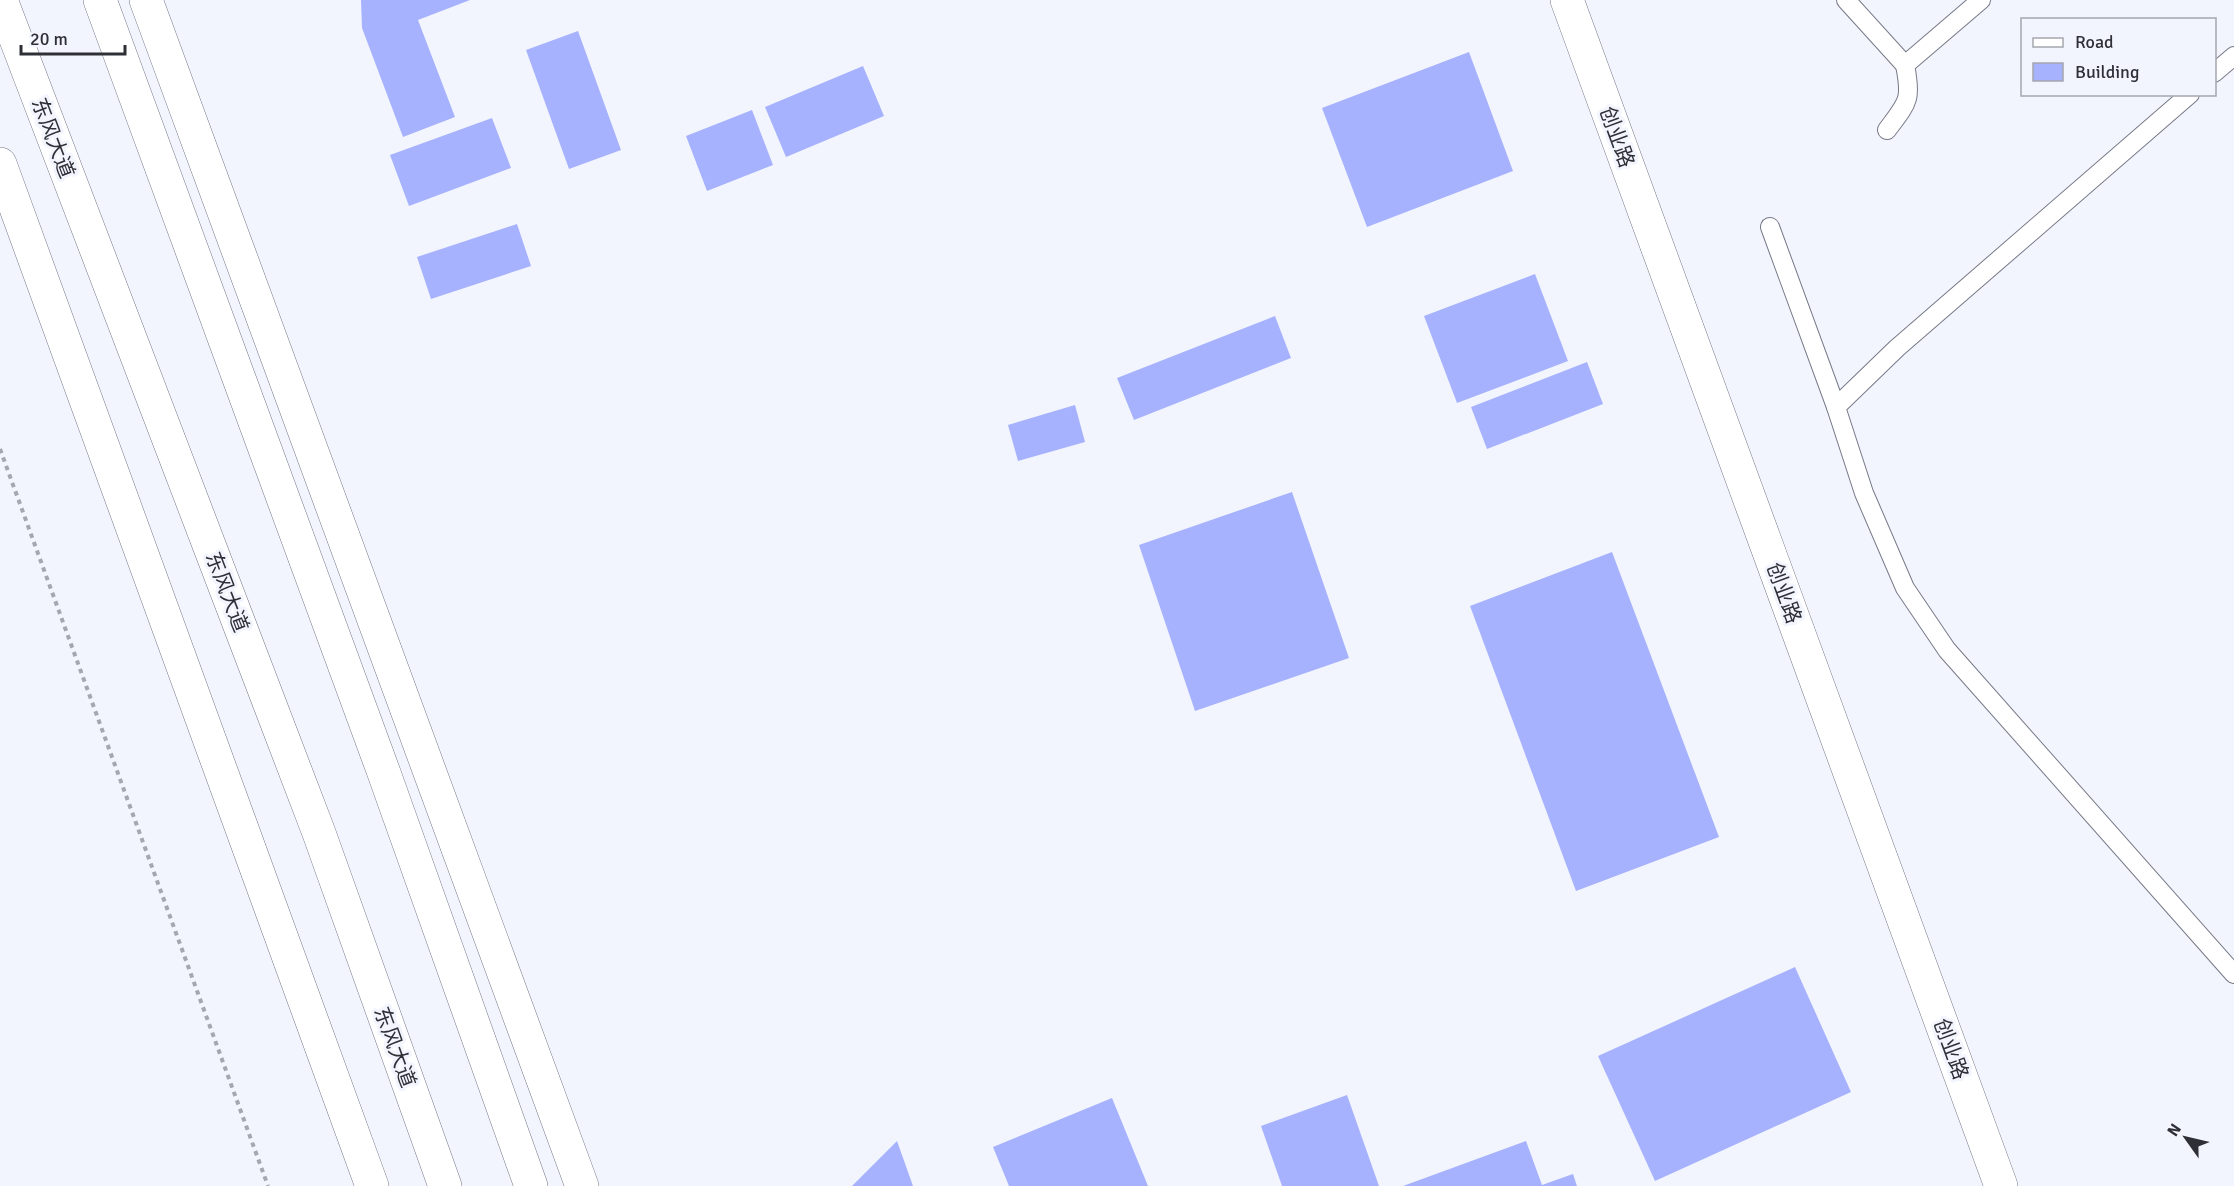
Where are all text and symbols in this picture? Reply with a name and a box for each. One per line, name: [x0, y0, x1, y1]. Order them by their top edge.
scale bar: [21, 18, 124, 56]
legend: [2021, 18, 2216, 96]
text: 20 m: [30, 28, 68, 50]
text: Road: [2075, 31, 2114, 53]
text: Building: [2075, 61, 2139, 83]
street label: 东风大道: [26, 94, 80, 182]
street label: 创业路: [1594, 103, 1640, 171]
street label: 东风大道: [200, 548, 254, 636]
street label: 创业路: [1761, 559, 1807, 627]
street label: 东风大道: [368, 1003, 422, 1091]
street label: 创业路: [1928, 1015, 1974, 1083]
north arrow: [2156, 1108, 2216, 1168]
text: N: [2163, 1120, 2186, 1140]

